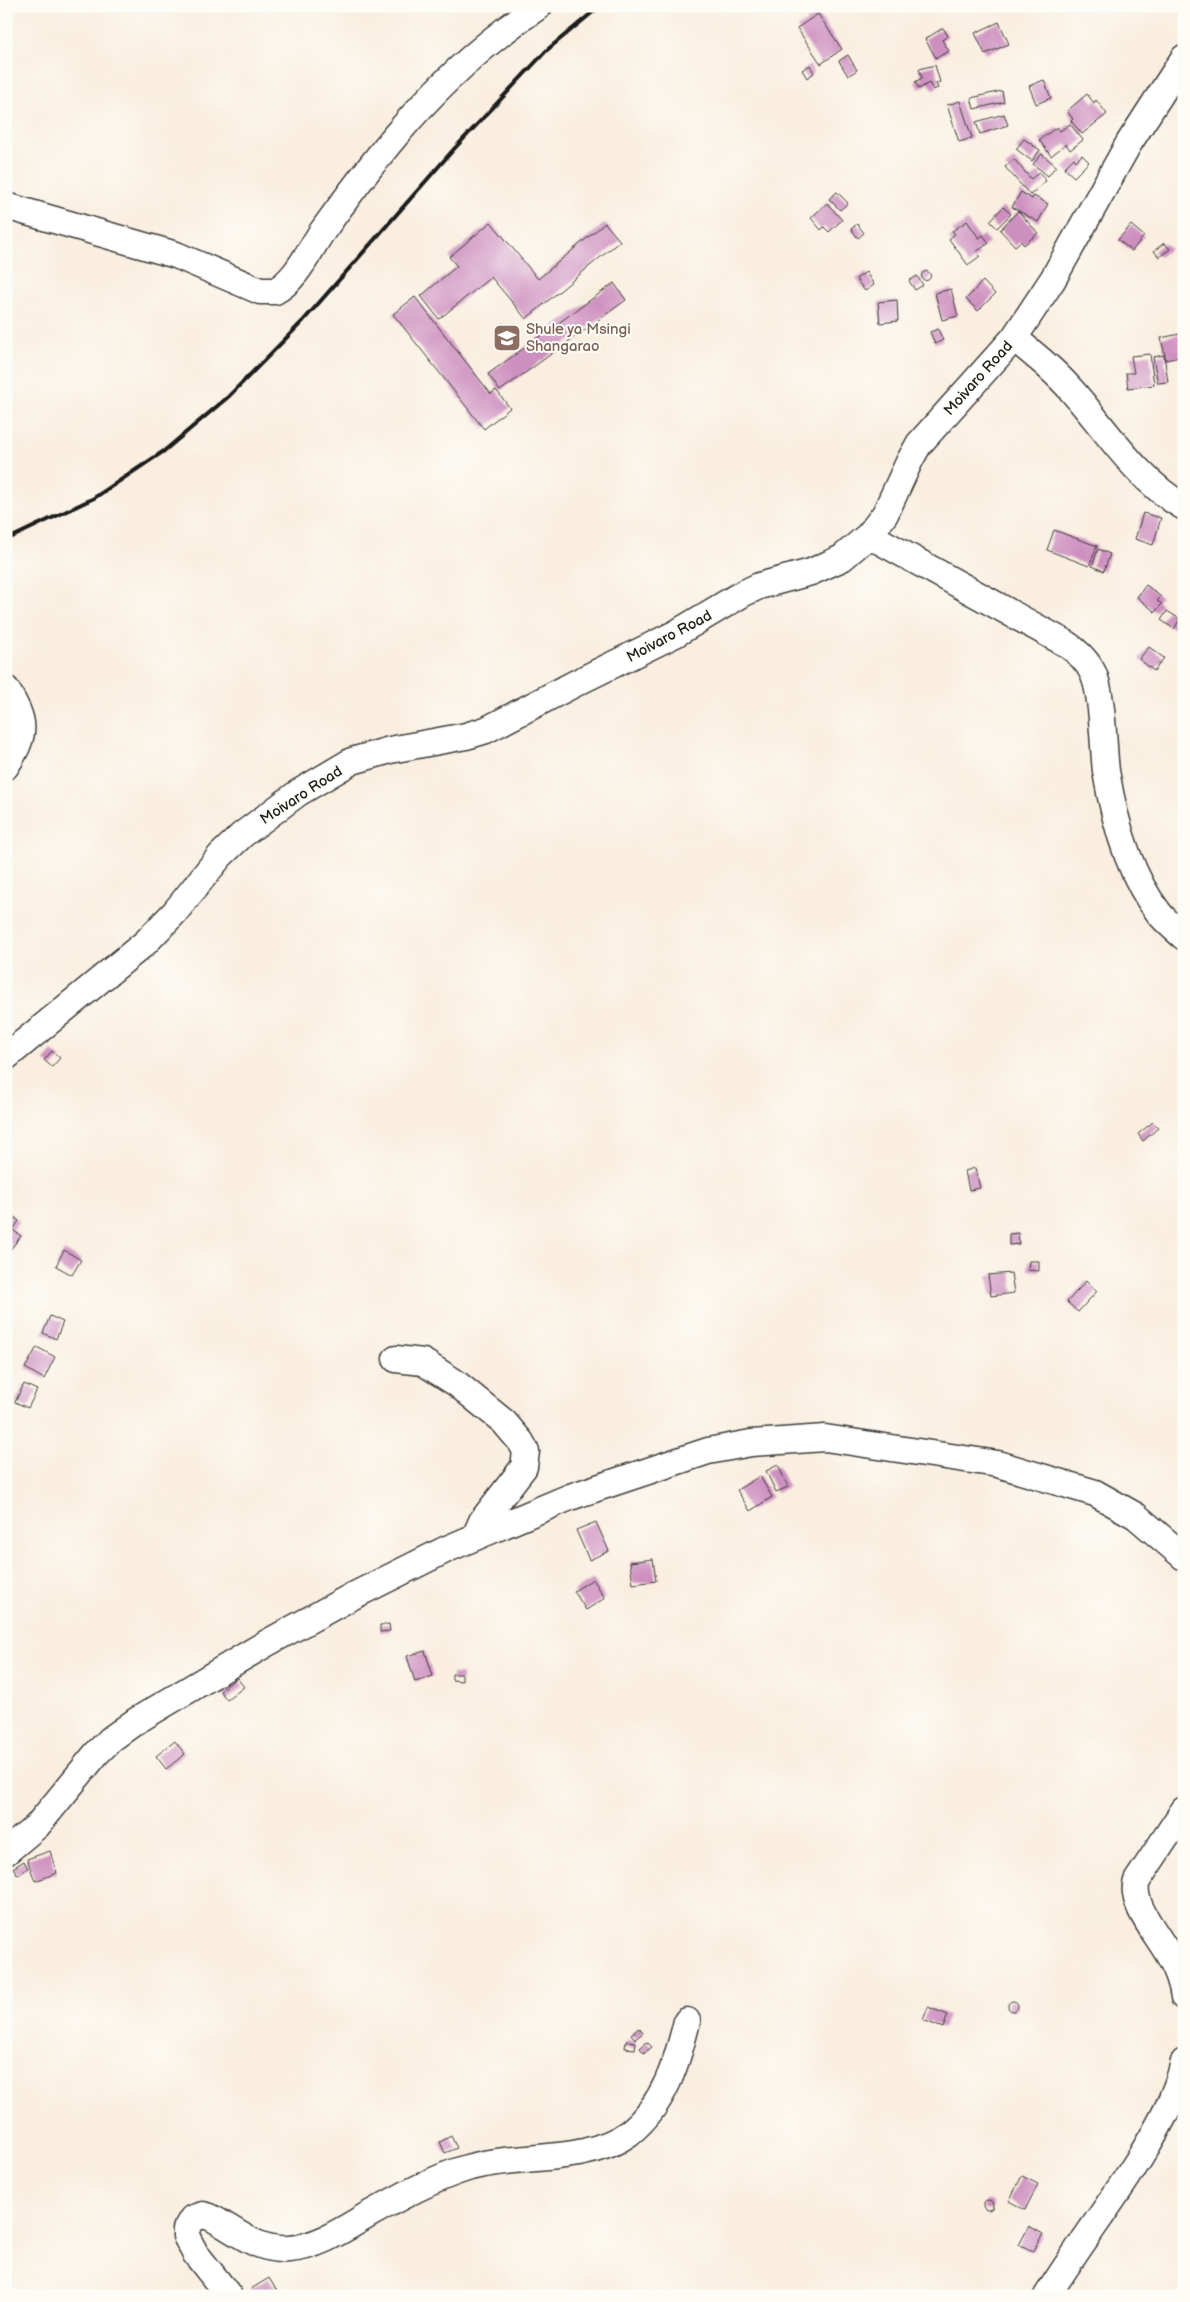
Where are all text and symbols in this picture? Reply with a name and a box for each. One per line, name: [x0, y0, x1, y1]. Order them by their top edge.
place label: Shule ya Msingi Shangarao: [526, 320, 631, 356]
school or university icon: Shule ya Msingi Shangarao: [492, 323, 522, 353]
street label: Moivaro Road: [940, 337, 1017, 420]
street label: Moivaro Road: [623, 606, 715, 667]
street label: Moivaro Road: [257, 762, 346, 829]

